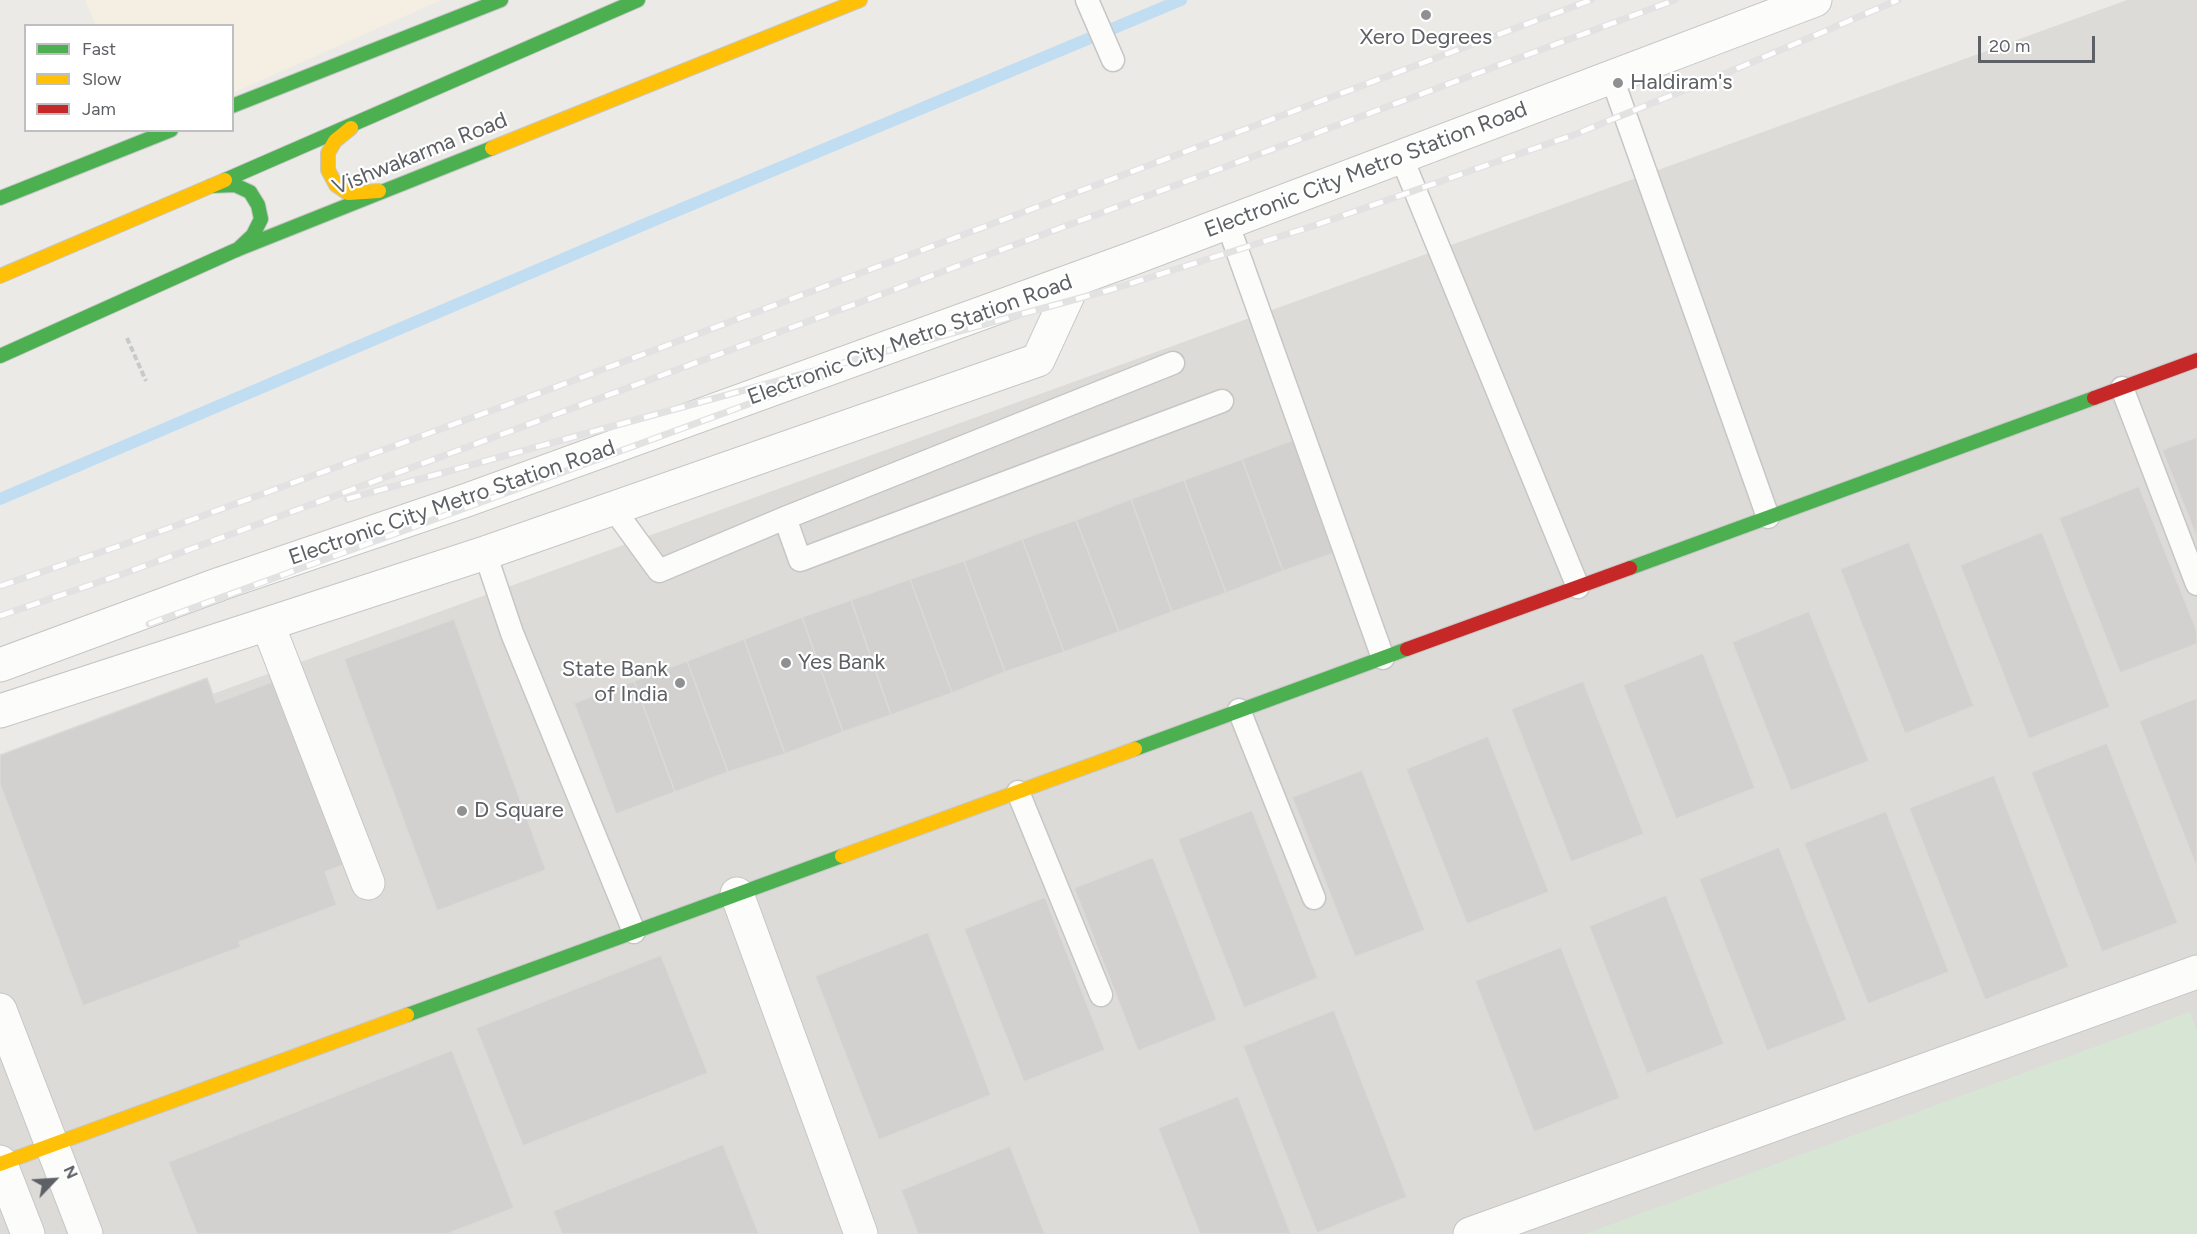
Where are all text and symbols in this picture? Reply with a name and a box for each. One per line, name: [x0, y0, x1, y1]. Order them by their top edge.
marker: Xero Degrees: [1419, 8, 1433, 22]
legend: [24, 24, 234, 132]
scale bar: [1981, 24, 2098, 62]
place label: Xero Degrees: [1360, 25, 1492, 51]
text: 20 m: [1989, 35, 2030, 57]
text: Fast: [82, 38, 116, 60]
text: Slow: [82, 68, 121, 90]
place label: Haldiram's: [1630, 70, 1733, 96]
marker: Haldiram's: [1611, 76, 1625, 90]
street label: Electronic City Metro Station Road: [1201, 96, 1531, 244]
text: Jam: [82, 98, 116, 120]
street label: Vishwakarma Road: [329, 107, 511, 201]
street label: Electronic City Metro Station Road: [744, 269, 1076, 411]
street label: Electronic City Metro Station Road: [285, 435, 619, 571]
place label: Yes Bank: [798, 650, 885, 676]
marker: Yes Bank: [779, 656, 793, 670]
place label: State Bank of India: [562, 657, 668, 708]
marker: State Bank of India: [673, 676, 687, 690]
place label: D Square: [474, 798, 564, 824]
marker: D Square: [455, 804, 469, 818]
north arrow: [24, 1150, 84, 1210]
text: N: [60, 1163, 82, 1182]

